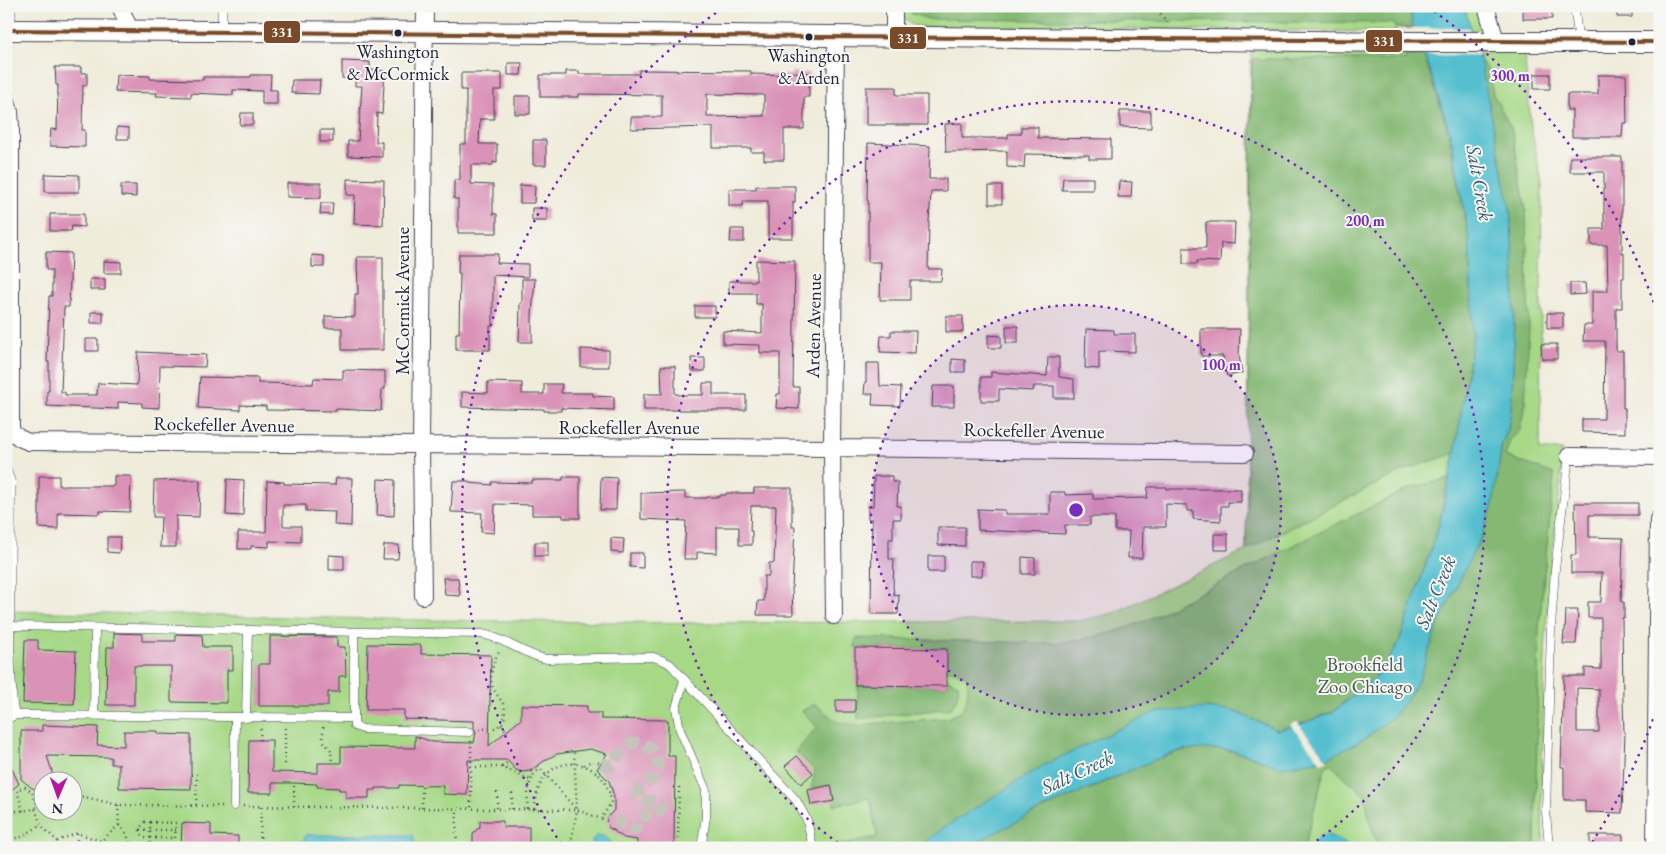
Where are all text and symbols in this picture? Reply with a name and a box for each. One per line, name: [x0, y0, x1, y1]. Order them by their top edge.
line badge: 331: [263, 20, 301, 44]
text: 331: [271, 23, 293, 41]
line badge: 331: [889, 26, 927, 50]
marker: Washington & McCormick: [393, 28, 403, 38]
text: 331: [897, 29, 919, 47]
line badge: 331: [1365, 29, 1403, 53]
marker: Washington & Arden: [804, 32, 814, 42]
text: 331: [1373, 32, 1395, 50]
unlabelled marker: [1627, 37, 1637, 47]
place label: Washington & McCormick: [347, 40, 450, 85]
place label: Washington & Arden: [768, 44, 851, 89]
text: 300 m: [1490, 66, 1530, 85]
water label: Salt Creek: [1460, 142, 1499, 223]
text: 200 m: [1345, 211, 1385, 230]
street label: McCormick Avenue: [390, 227, 415, 375]
street label: Arden Avenue: [800, 273, 827, 380]
text: 100 m: [1201, 355, 1241, 374]
street label: Rockefeller Avenue: [153, 411, 295, 438]
street label: Rockefeller Avenue: [558, 415, 700, 440]
street label: Rockefeller Avenue: [963, 417, 1105, 444]
centre of rings: [1067, 501, 1085, 519]
water label: Salt Creek: [1408, 552, 1461, 633]
park label: Brookfield Zoo Chicago: [1318, 652, 1412, 699]
water label: Salt Creek: [1036, 744, 1117, 800]
north arrow: [32, 772, 82, 822]
text: N: [51, 800, 64, 818]

